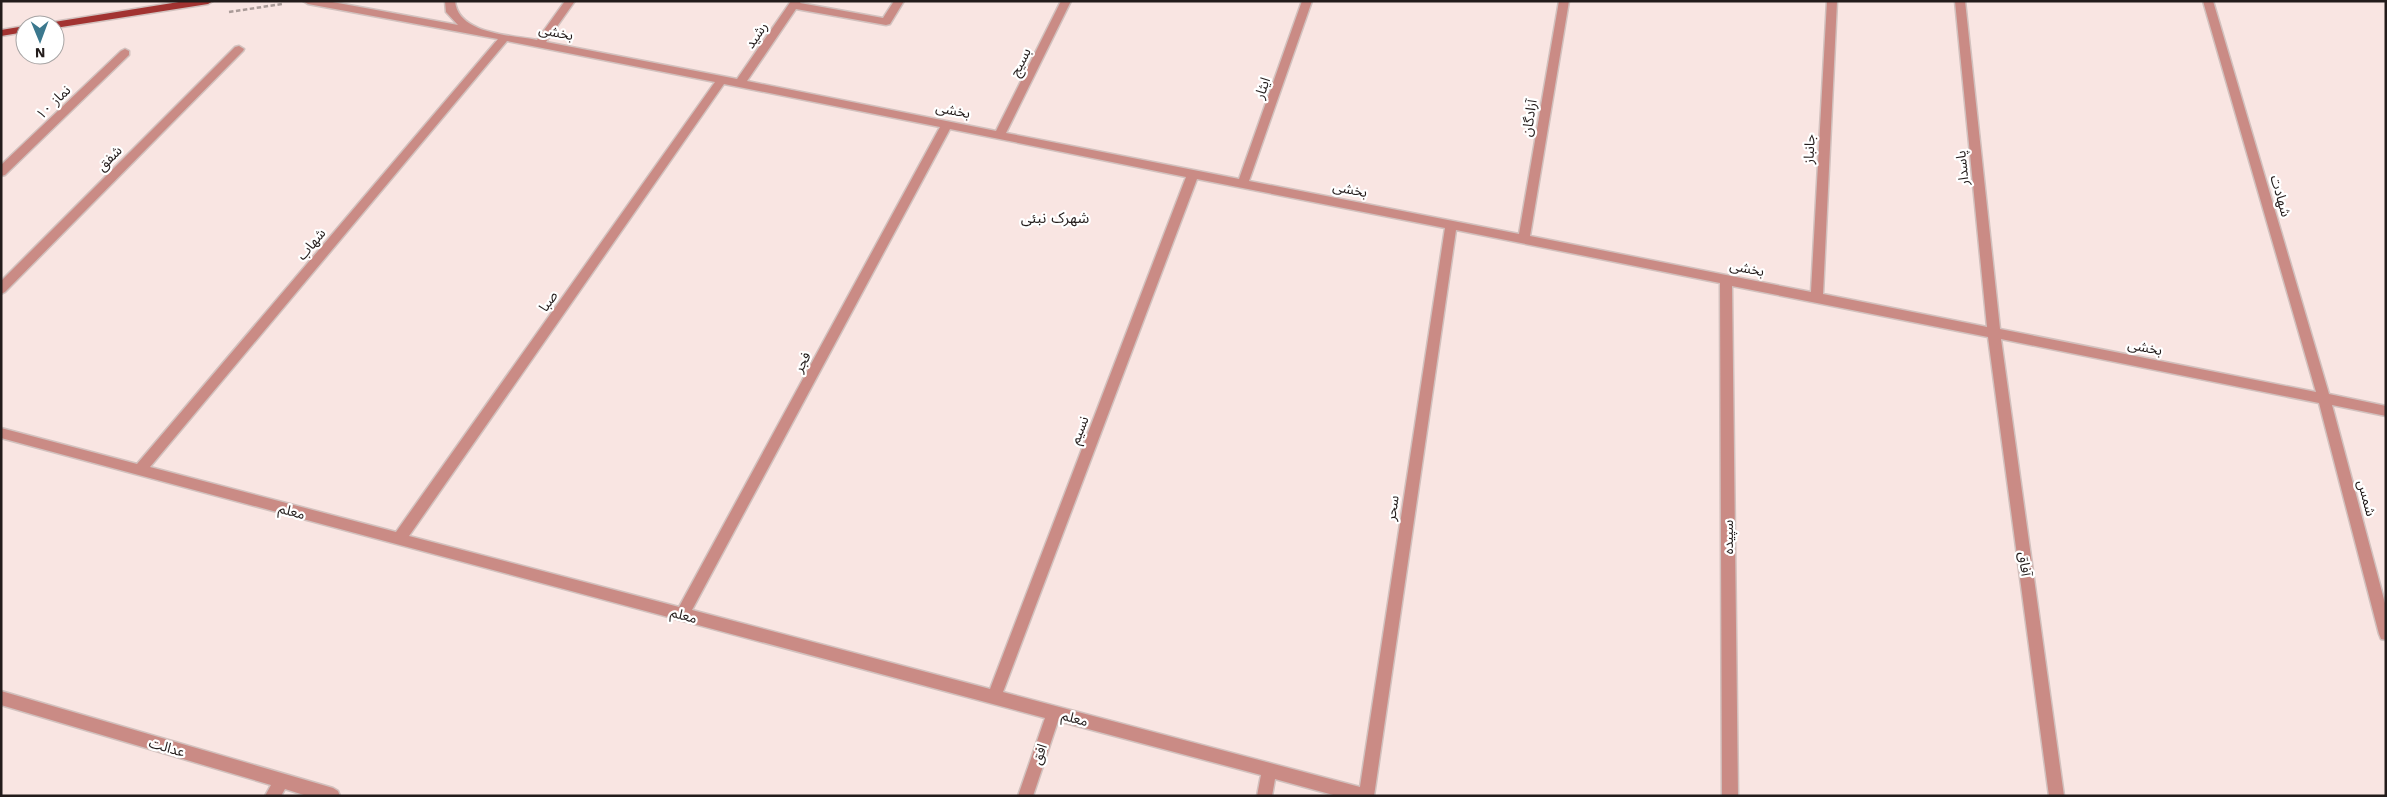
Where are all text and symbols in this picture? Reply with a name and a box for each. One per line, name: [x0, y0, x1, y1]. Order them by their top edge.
north arrow: [15, 15, 65, 65]
street label: رشید: [741, 19, 771, 52]
street label: بخشی: [537, 21, 575, 44]
text: N: [35, 45, 46, 61]
street label: بسیج: [1006, 45, 1037, 80]
street label: ایثار: [1251, 75, 1274, 102]
street label: نماز ۱۰: [32, 82, 74, 123]
street label: آزادگان: [1518, 97, 1541, 138]
street label: بخشی: [934, 99, 972, 122]
street label: جانباز: [1800, 134, 1819, 166]
street label: شفق: [93, 142, 126, 175]
street label: پاسدار: [1952, 149, 1974, 187]
street label: شهادت: [2266, 173, 2295, 219]
street label: بخشی: [1331, 178, 1369, 201]
district label: شهرک نبئی: [1021, 209, 1089, 227]
street label: شهاب: [293, 225, 329, 264]
street label: بخشی: [1728, 257, 1766, 280]
street label: صبا: [535, 287, 561, 314]
street label: بخشی: [2126, 336, 2164, 359]
street label: فجر: [790, 349, 815, 376]
street label: نسیم: [1066, 413, 1095, 447]
street label: شمس: [2354, 478, 2379, 518]
street label: سحر: [1382, 494, 1403, 523]
street label: معلم: [276, 500, 307, 525]
street label: سپیده: [1720, 520, 1738, 554]
street label: آفاق: [2015, 551, 2035, 578]
street label: معلم: [668, 604, 699, 629]
street label: معلم: [1059, 707, 1090, 732]
street label: عدالت: [147, 734, 187, 760]
street label: افق: [1028, 742, 1052, 767]

